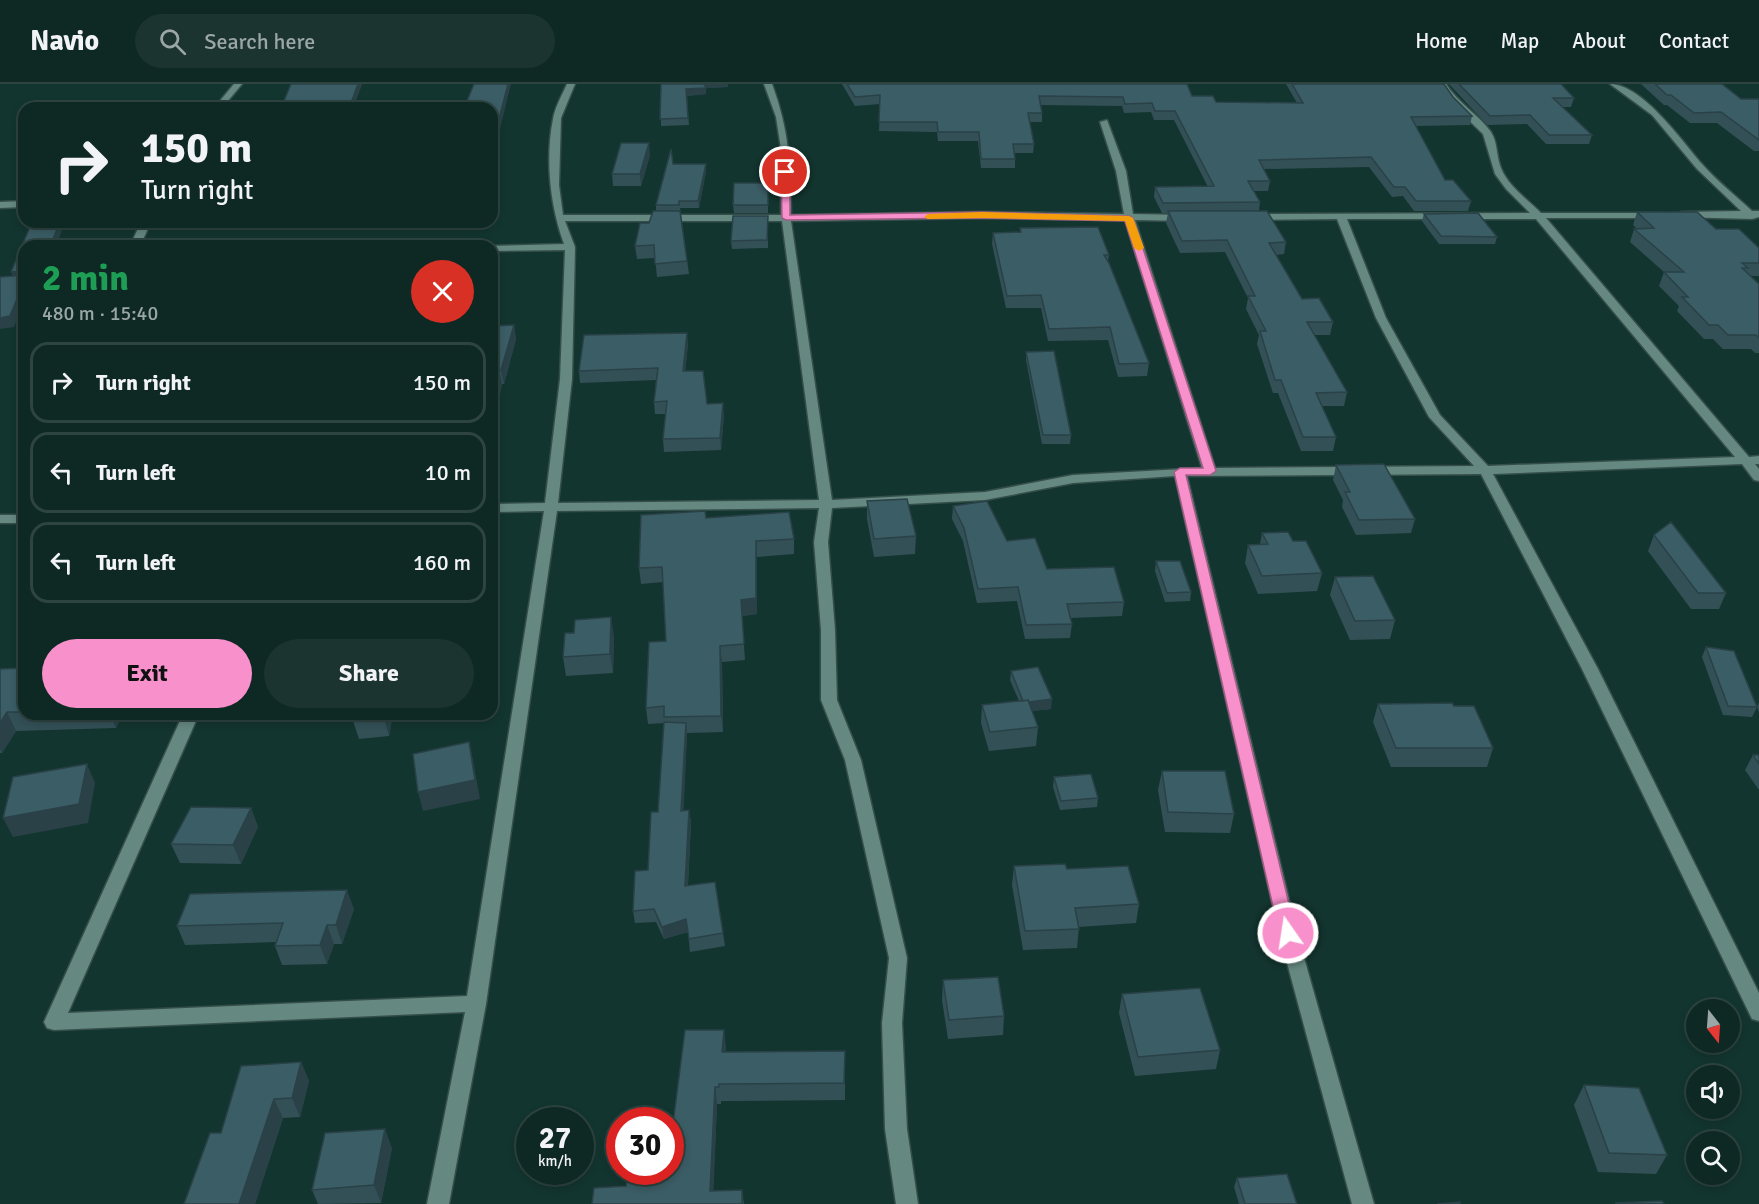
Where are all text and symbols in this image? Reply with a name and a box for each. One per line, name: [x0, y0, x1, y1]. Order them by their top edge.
search box: [135, 14, 555, 68]
text: Navio: [30, 24, 99, 58]
icon: search: [156, 25, 189, 58]
text: Search here: [204, 28, 315, 55]
text: Home: [1415, 28, 1468, 54]
text: Map: [1501, 28, 1539, 54]
text: About: [1572, 28, 1626, 54]
text: Contact: [1659, 28, 1729, 54]
text: 150 m: [141, 123, 252, 174]
icon: right: [42, 126, 120, 204]
pin: [759, 146, 810, 197]
icon: arrive: [768, 155, 801, 188]
text: Turn right: [141, 174, 254, 207]
text: 2 min: [42, 256, 129, 301]
button: close: [411, 260, 474, 323]
text: 480 m · 15:40: [42, 301, 158, 326]
icon: right: [45, 366, 78, 399]
text: Turn right: [96, 369, 191, 396]
text: 150 m: [413, 369, 471, 396]
icon: left: [45, 456, 78, 489]
text: Turn left: [96, 459, 176, 486]
text: 10 m: [425, 459, 471, 486]
icon: left: [45, 546, 78, 579]
text: Turn left: [96, 549, 176, 576]
text: 160 m: [413, 549, 471, 576]
button: Exit: [42, 639, 252, 708]
button: Share: [264, 639, 474, 708]
position arrow: [1256, 901, 1320, 965]
north arrow: [1686, 999, 1740, 1053]
map controls: [1686, 999, 1740, 1185]
button: sound: [1686, 1065, 1740, 1119]
speed limit sign: 30: [606, 1107, 684, 1185]
text: 27: [539, 1120, 571, 1157]
button: search: [1686, 1131, 1740, 1185]
text: km/h: [538, 1152, 572, 1170]

